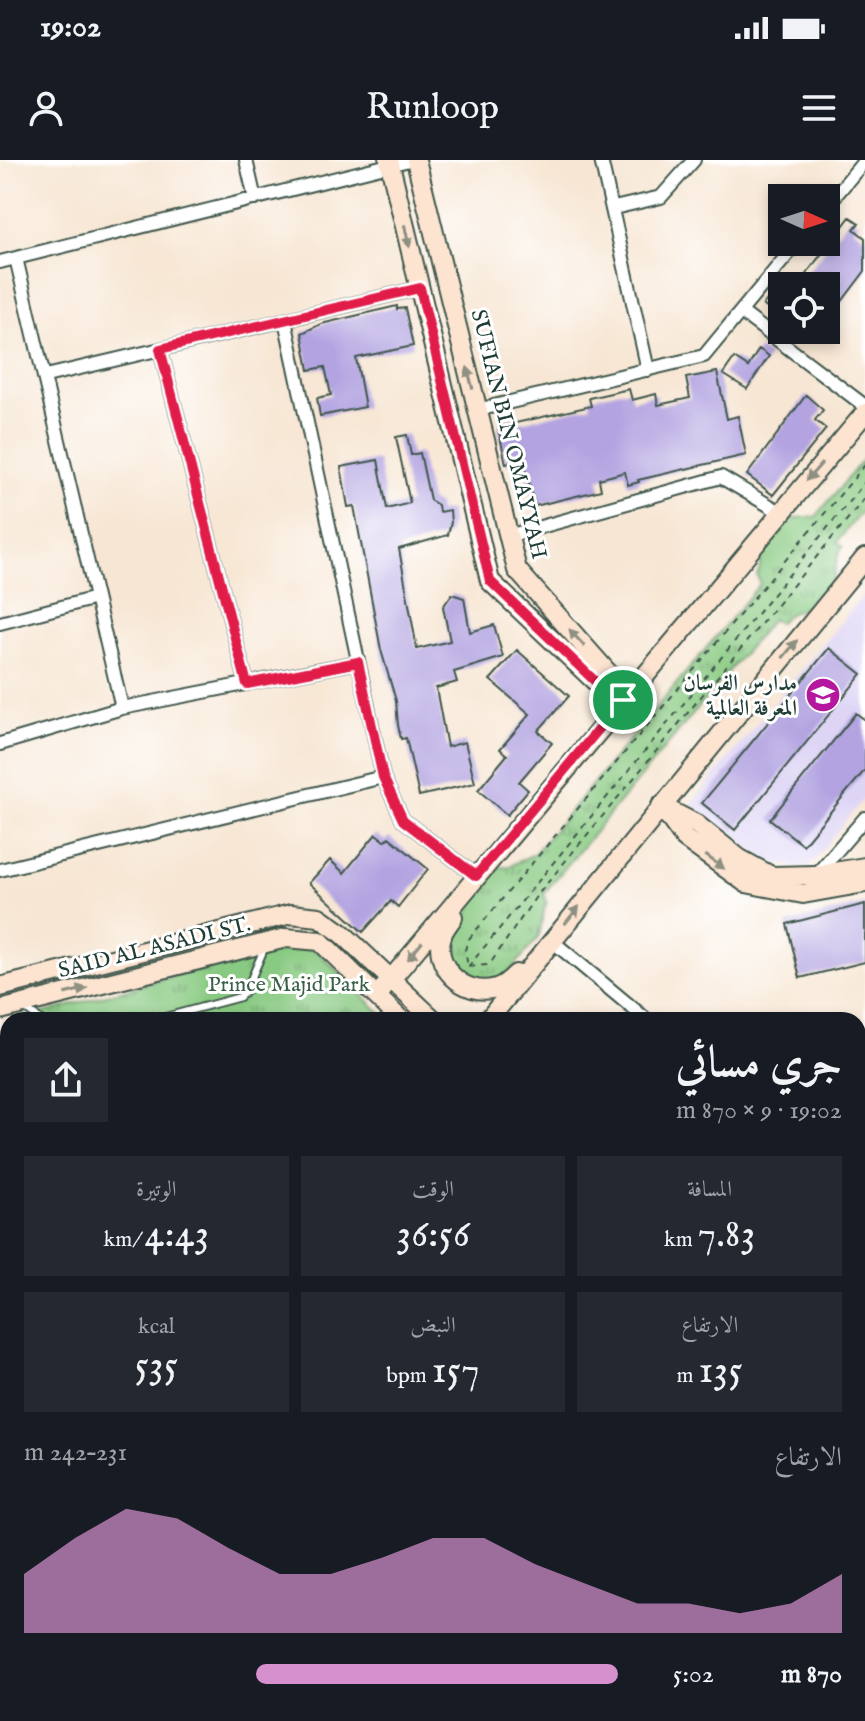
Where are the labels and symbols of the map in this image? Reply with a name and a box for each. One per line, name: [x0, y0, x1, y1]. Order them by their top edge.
north arrow: [768, 184, 840, 256]
one-way arrow: [402, 223, 414, 248]
street label: SUFIAN BIN OMAYYAH: [463, 307, 553, 562]
one-way arrow: [463, 366, 475, 391]
one-way arrow: [806, 462, 823, 482]
one-way arrow: [568, 628, 586, 647]
one-way arrow: [781, 640, 798, 660]
pin: [589, 666, 657, 734]
place label: مدارس الفرسان المعرفة العالمية: [683, 670, 797, 723]
school or university icon: مدارس الفرسان المعرفة العالمية: [804, 676, 842, 714]
one-way arrow: [705, 853, 725, 869]
one-way arrow: [563, 905, 580, 925]
street label: SAID AL ASADI ST.: [55, 910, 254, 985]
one-way arrow: [407, 941, 423, 961]
park label: Prince Majid Park: [208, 971, 370, 999]
one-way arrow: [63, 984, 88, 996]

